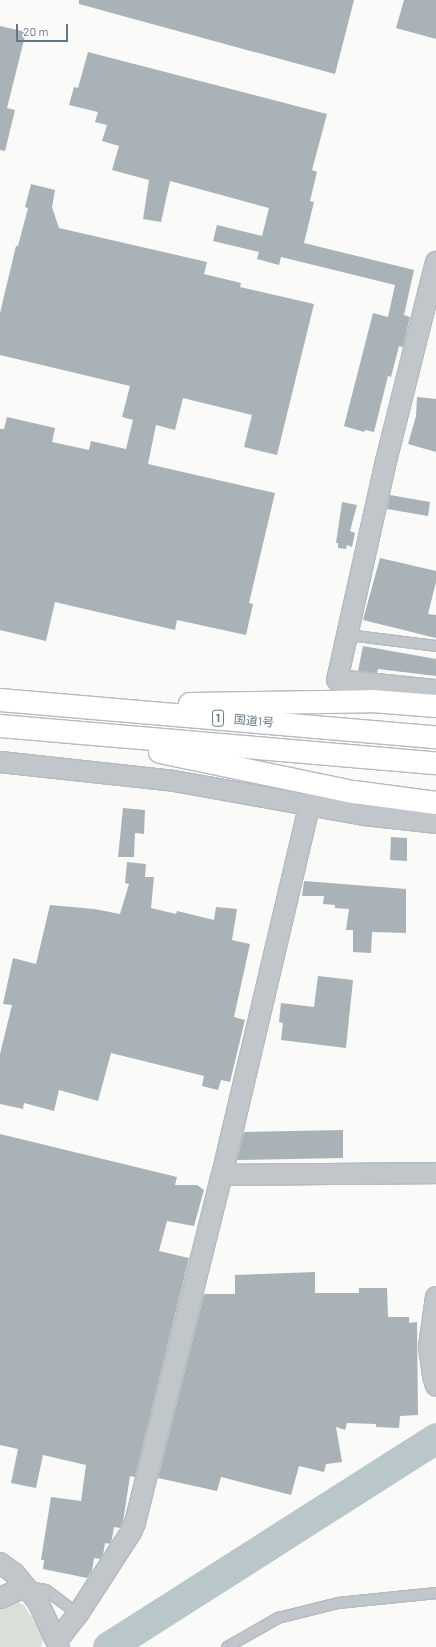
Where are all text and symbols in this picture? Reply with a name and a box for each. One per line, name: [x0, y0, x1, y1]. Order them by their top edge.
scale bar: [18, 16, 70, 42]
text: 20 m: [23, 24, 49, 38]
road number: 1: [212, 709, 224, 727]
street label: 国道1号: [233, 712, 275, 730]

